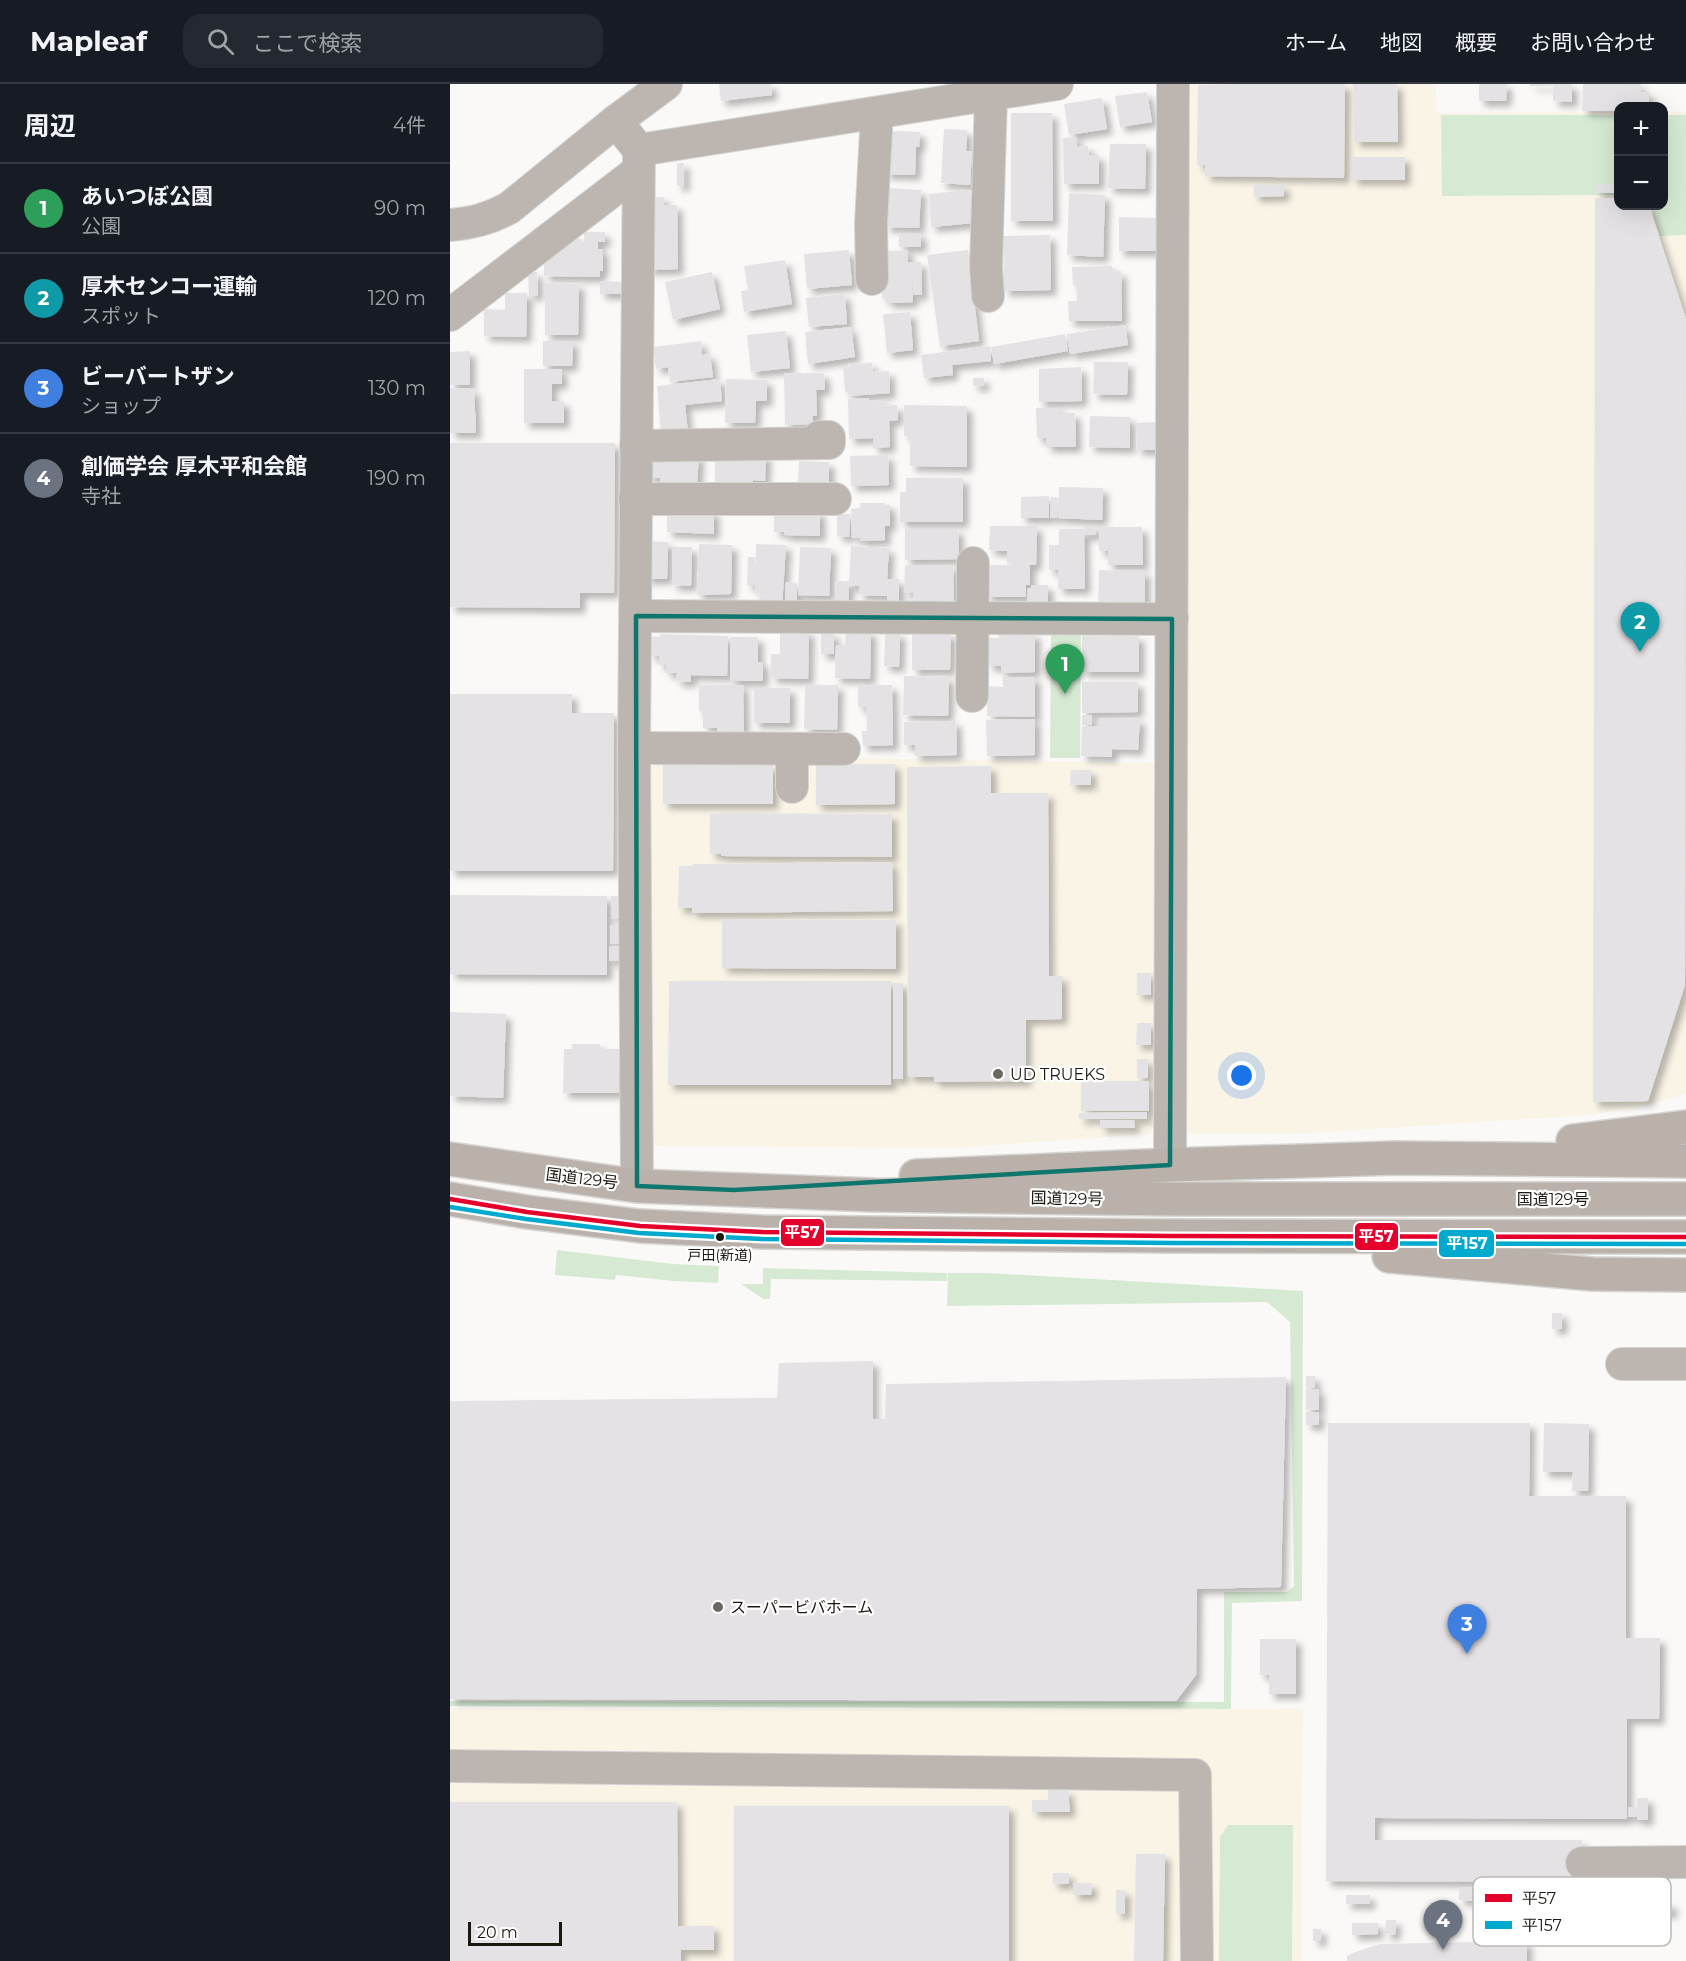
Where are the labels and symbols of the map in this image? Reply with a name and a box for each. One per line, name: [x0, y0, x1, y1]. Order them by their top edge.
pin: 2: [1620, 602, 1660, 652]
pin: 1: [1046, 644, 1084, 694]
your location: [1227, 1061, 1256, 1090]
place label: UD TRUEKS: [1010, 1065, 1105, 1084]
marker: UD TRUEKS: [991, 1067, 1005, 1081]
street label: 国道129号: [545, 1165, 619, 1192]
street label: 国道129号: [1031, 1188, 1103, 1209]
street label: 国道129号: [1517, 1190, 1589, 1209]
line badge: 平57: [780, 1218, 825, 1247]
line badge: 平57: [1354, 1222, 1399, 1251]
text: 平57: [784, 1223, 820, 1242]
text: 平57: [1358, 1227, 1394, 1246]
line badge: 平157: [1438, 1229, 1495, 1258]
marker: 戸田(新道): [714, 1231, 726, 1243]
text: 平157: [1446, 1234, 1488, 1253]
place label: 戸田(新道): [687, 1246, 753, 1264]
place label: スーパービバホーム: [730, 1598, 873, 1617]
marker: スーパービバホーム: [711, 1600, 725, 1614]
pin: 3: [1448, 1604, 1486, 1654]
legend: [1473, 1877, 1671, 1946]
text: 平57: [1522, 1889, 1556, 1908]
pin: 4: [1424, 1900, 1462, 1950]
text: 平157: [1522, 1916, 1562, 1935]
scale bar: [468, 1919, 562, 1946]

